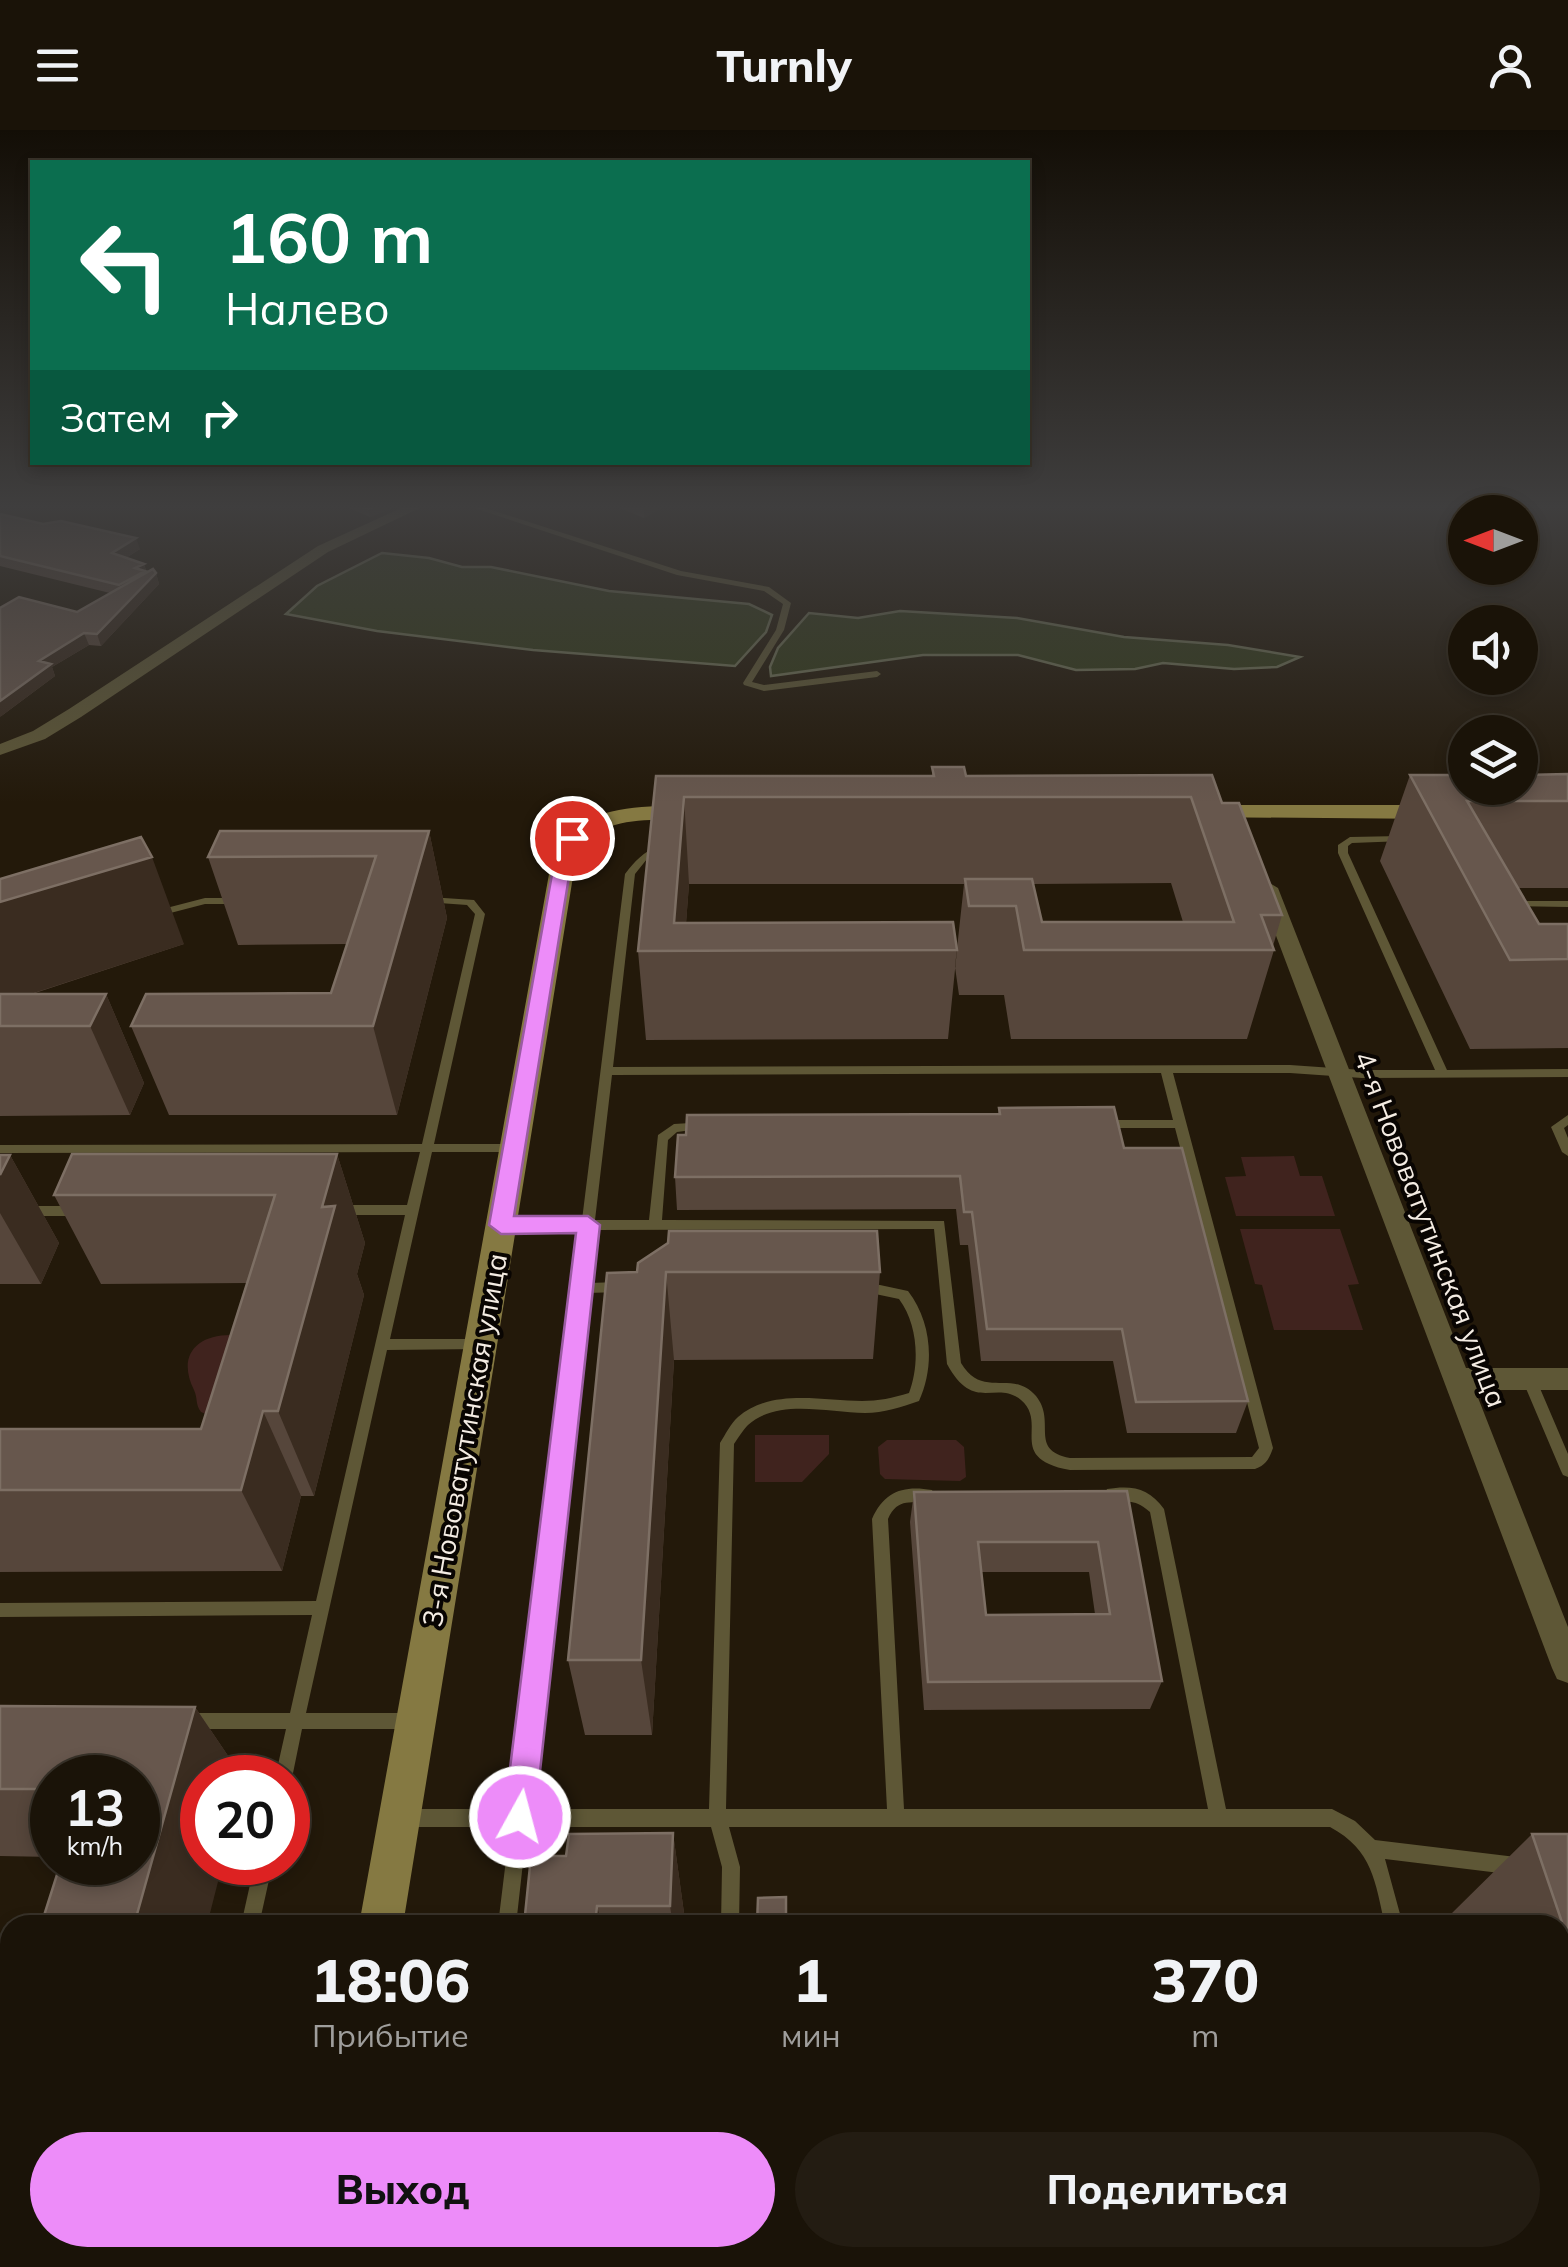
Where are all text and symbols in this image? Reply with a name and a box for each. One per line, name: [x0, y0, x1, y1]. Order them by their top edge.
text: Turnly: [716, 37, 852, 93]
icon: menu: [30, 38, 85, 93]
icon: person: [1483, 38, 1538, 93]
text: 160 m: [225, 193, 433, 281]
icon: left: [60, 200, 190, 330]
text: Налево: [225, 280, 390, 336]
icon: right: [192, 390, 247, 445]
text: Затем: [60, 394, 172, 442]
north arrow: [1448, 495, 1538, 585]
map controls: [1448, 495, 1538, 805]
button: sound: [1448, 605, 1538, 695]
button: layers: [1448, 715, 1538, 805]
pin: [530, 796, 615, 881]
icon: arrive: [545, 811, 600, 866]
street label: 4-я Нововатутинская улица: [1347, 1046, 1515, 1412]
street label: 3-я Нововатутинская улица: [414, 1251, 514, 1629]
speed limit sign: 20: [180, 1755, 310, 1885]
position arrow: [468, 1765, 572, 1869]
text: 13: [65, 1776, 125, 1839]
text: km/h: [67, 1830, 123, 1861]
text: 18:06: [311, 1942, 470, 2017]
text: 1: [793, 1942, 829, 2017]
text: 370: [1151, 1942, 1259, 2017]
text: Прибытие: [312, 2015, 469, 2055]
text: мин: [781, 2015, 841, 2055]
text: m: [1191, 2015, 1219, 2055]
button: Выход: [30, 2132, 775, 2247]
button: Поделиться: [795, 2132, 1540, 2247]

